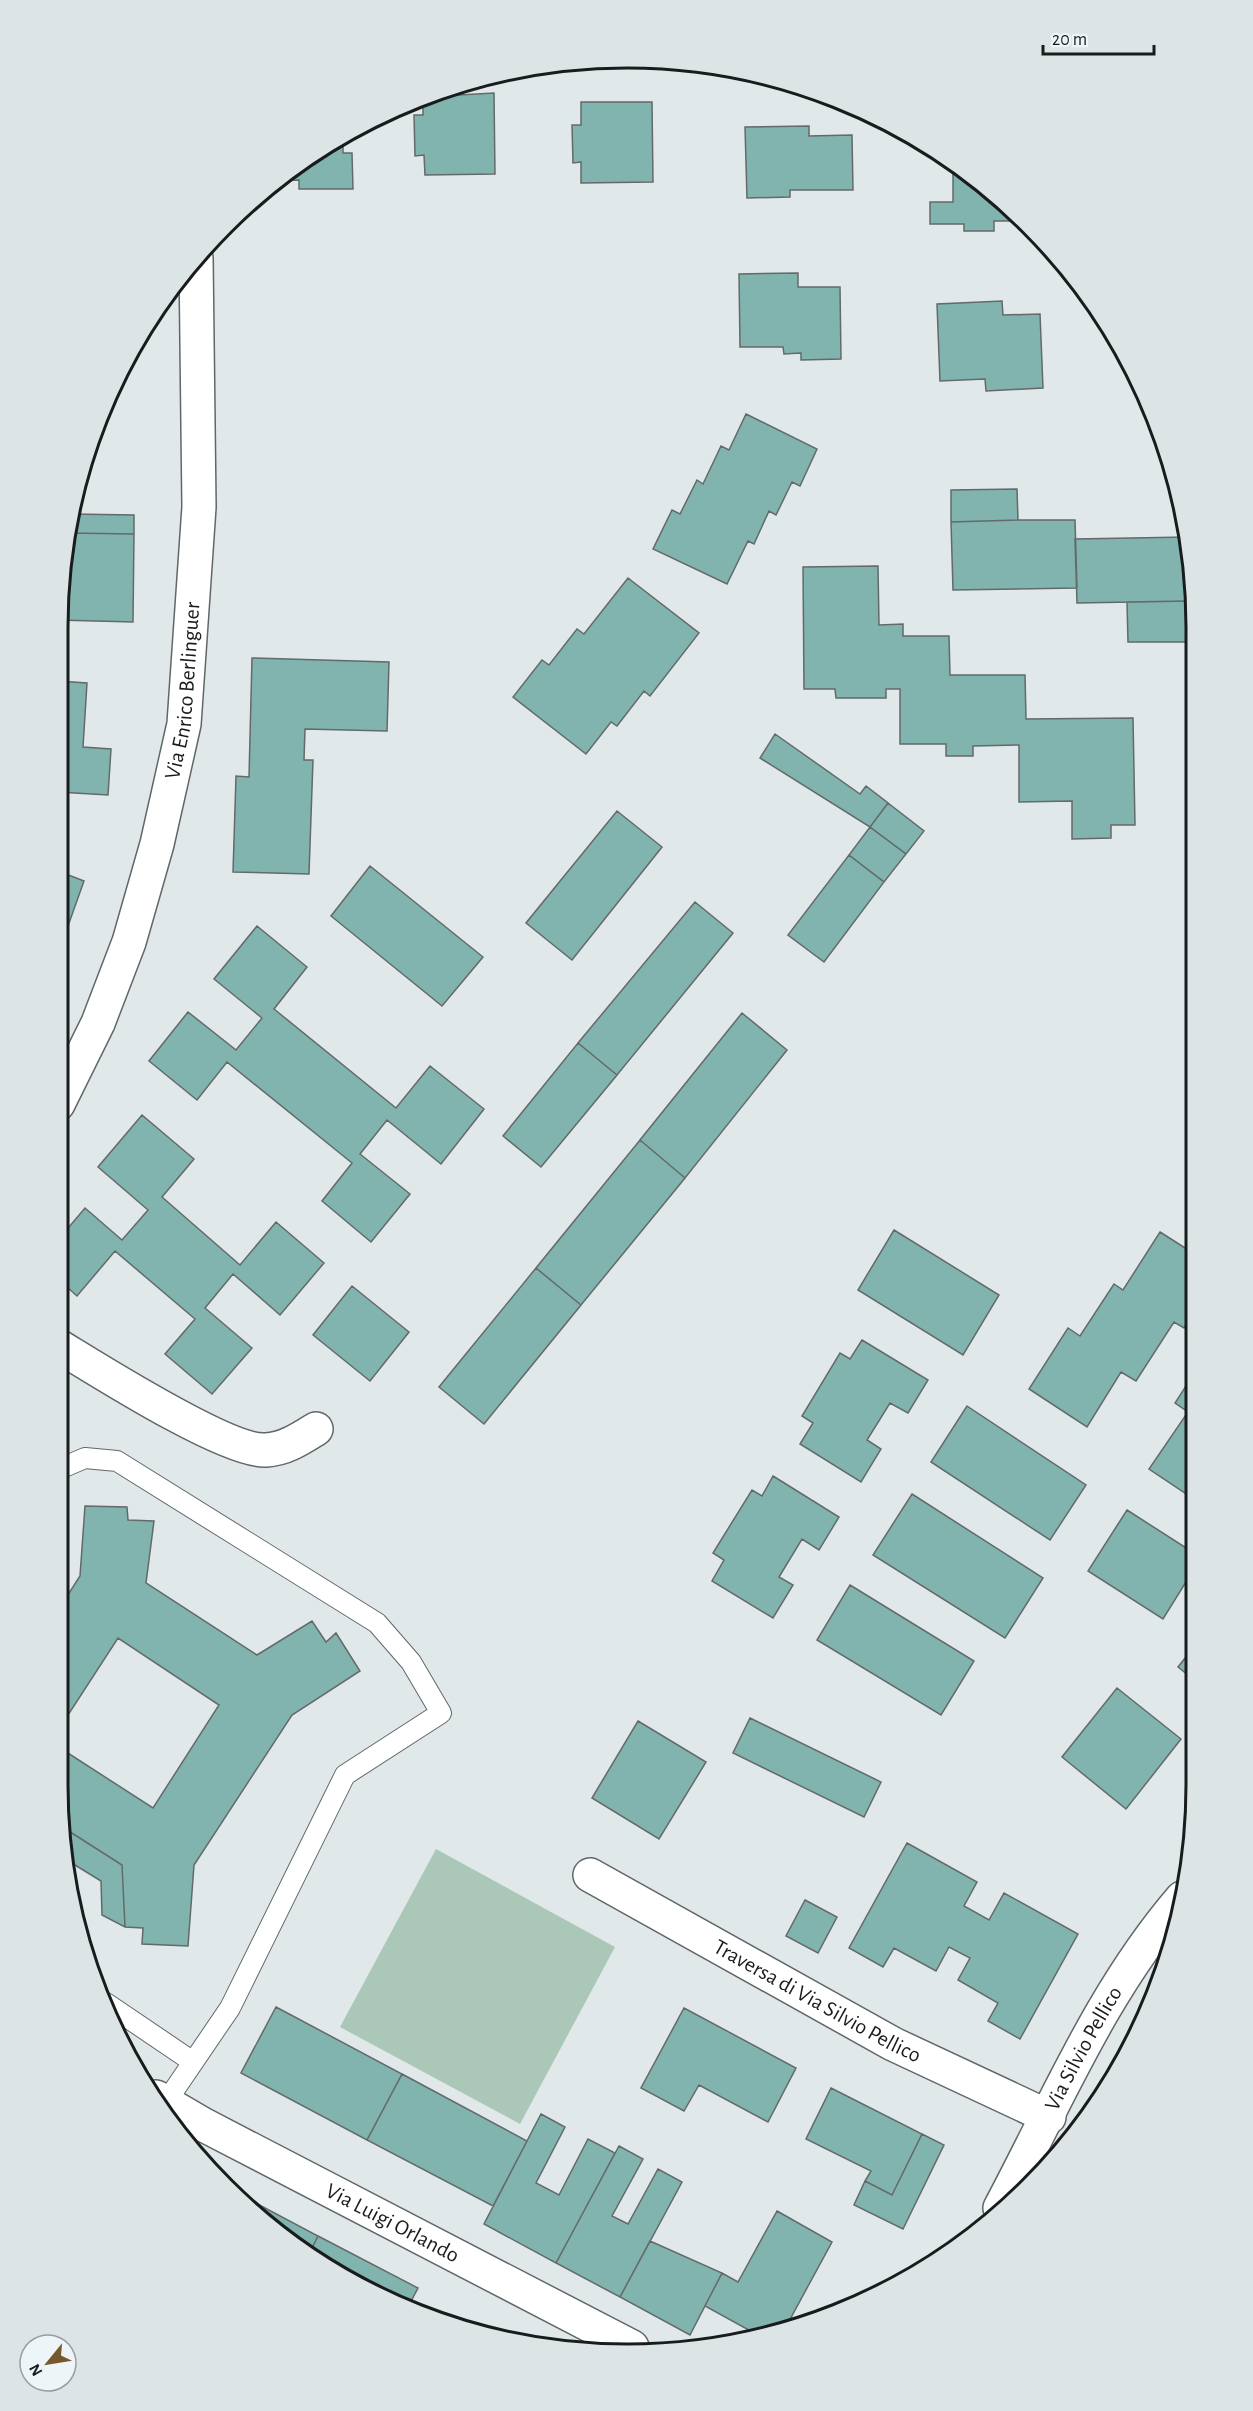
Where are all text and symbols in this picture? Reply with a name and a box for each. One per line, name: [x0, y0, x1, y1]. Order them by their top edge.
scale bar: [1043, 18, 1154, 56]
text: 20 m: [1052, 31, 1087, 49]
street label: Via Enrico Berlinguer: [161, 601, 203, 781]
street label: Traversa di Via Silvio Pellico: [710, 1935, 924, 2066]
street label: Via Silvio Pellico: [1041, 1982, 1126, 2114]
street label: Via Luigi Orlando: [322, 2179, 463, 2266]
north arrow: [18, 2333, 78, 2393]
text: N: [26, 2361, 46, 2379]

